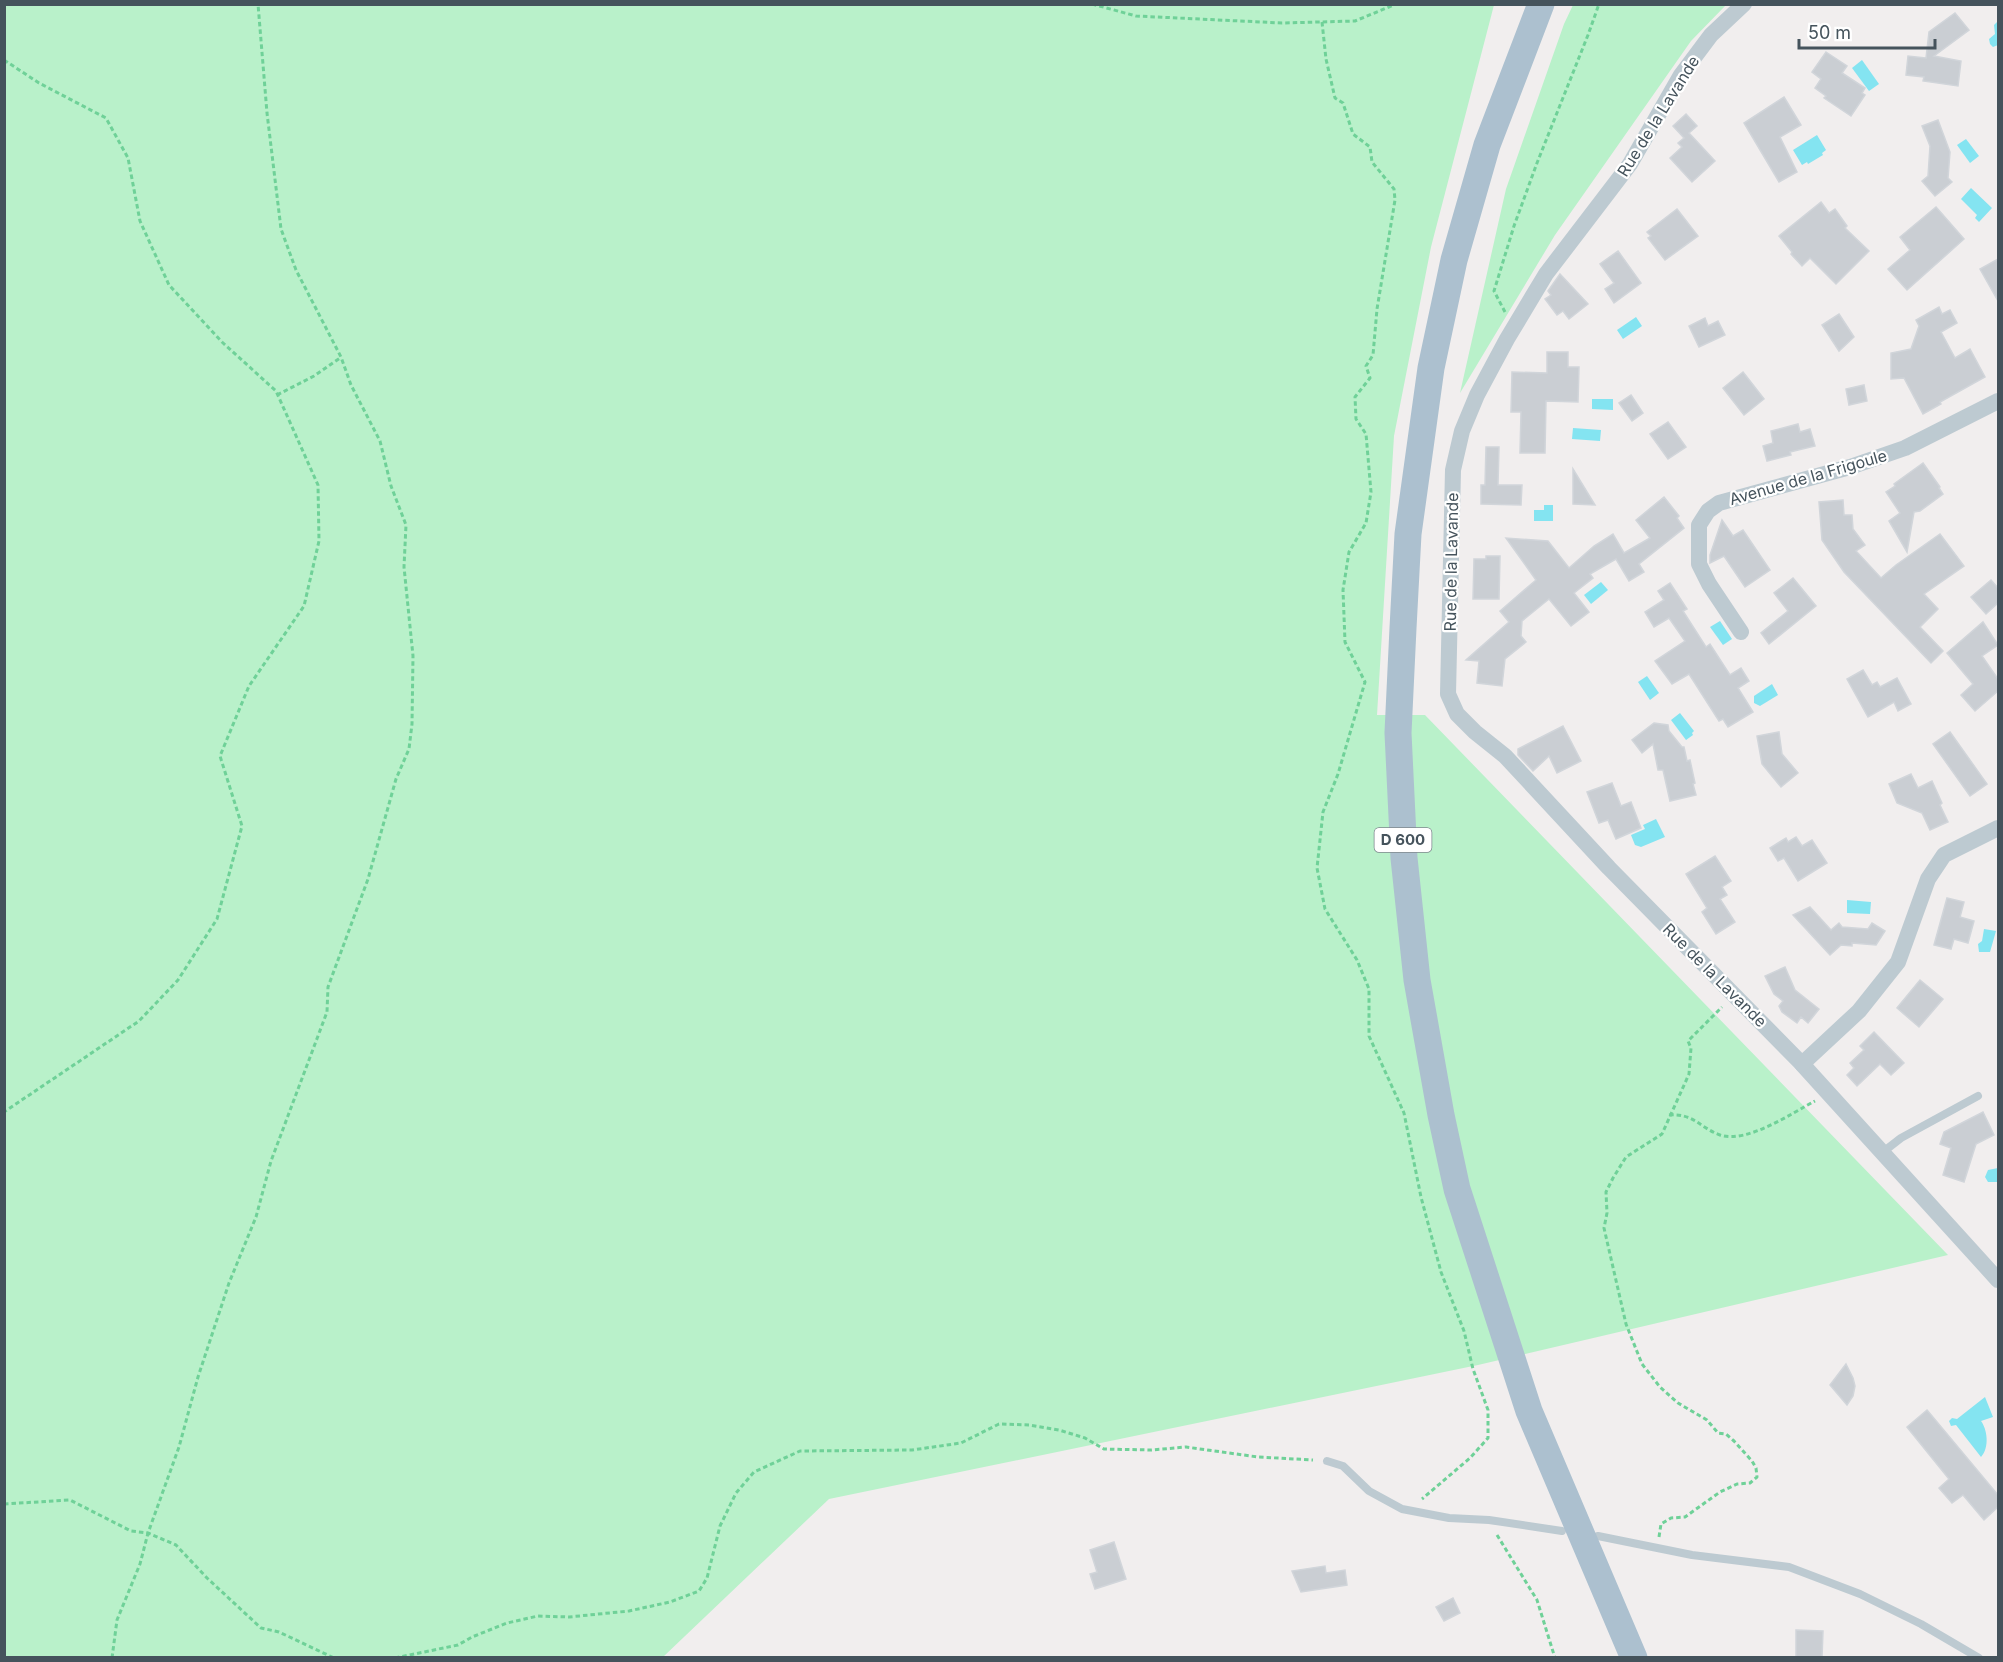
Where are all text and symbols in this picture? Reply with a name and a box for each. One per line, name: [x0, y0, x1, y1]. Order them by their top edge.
scale bar: [1799, 12, 1936, 50]
text: 50 m: [1808, 22, 1851, 43]
street label: Rue de la Lavande: [1613, 52, 1703, 180]
street label: Avenue de la Frigoule: [1727, 445, 1889, 509]
street label: Rue de la Lavande: [1440, 492, 1462, 632]
road number: D 600: [1374, 828, 1432, 852]
street label: Rue de la Lavande: [1659, 919, 1771, 1031]

